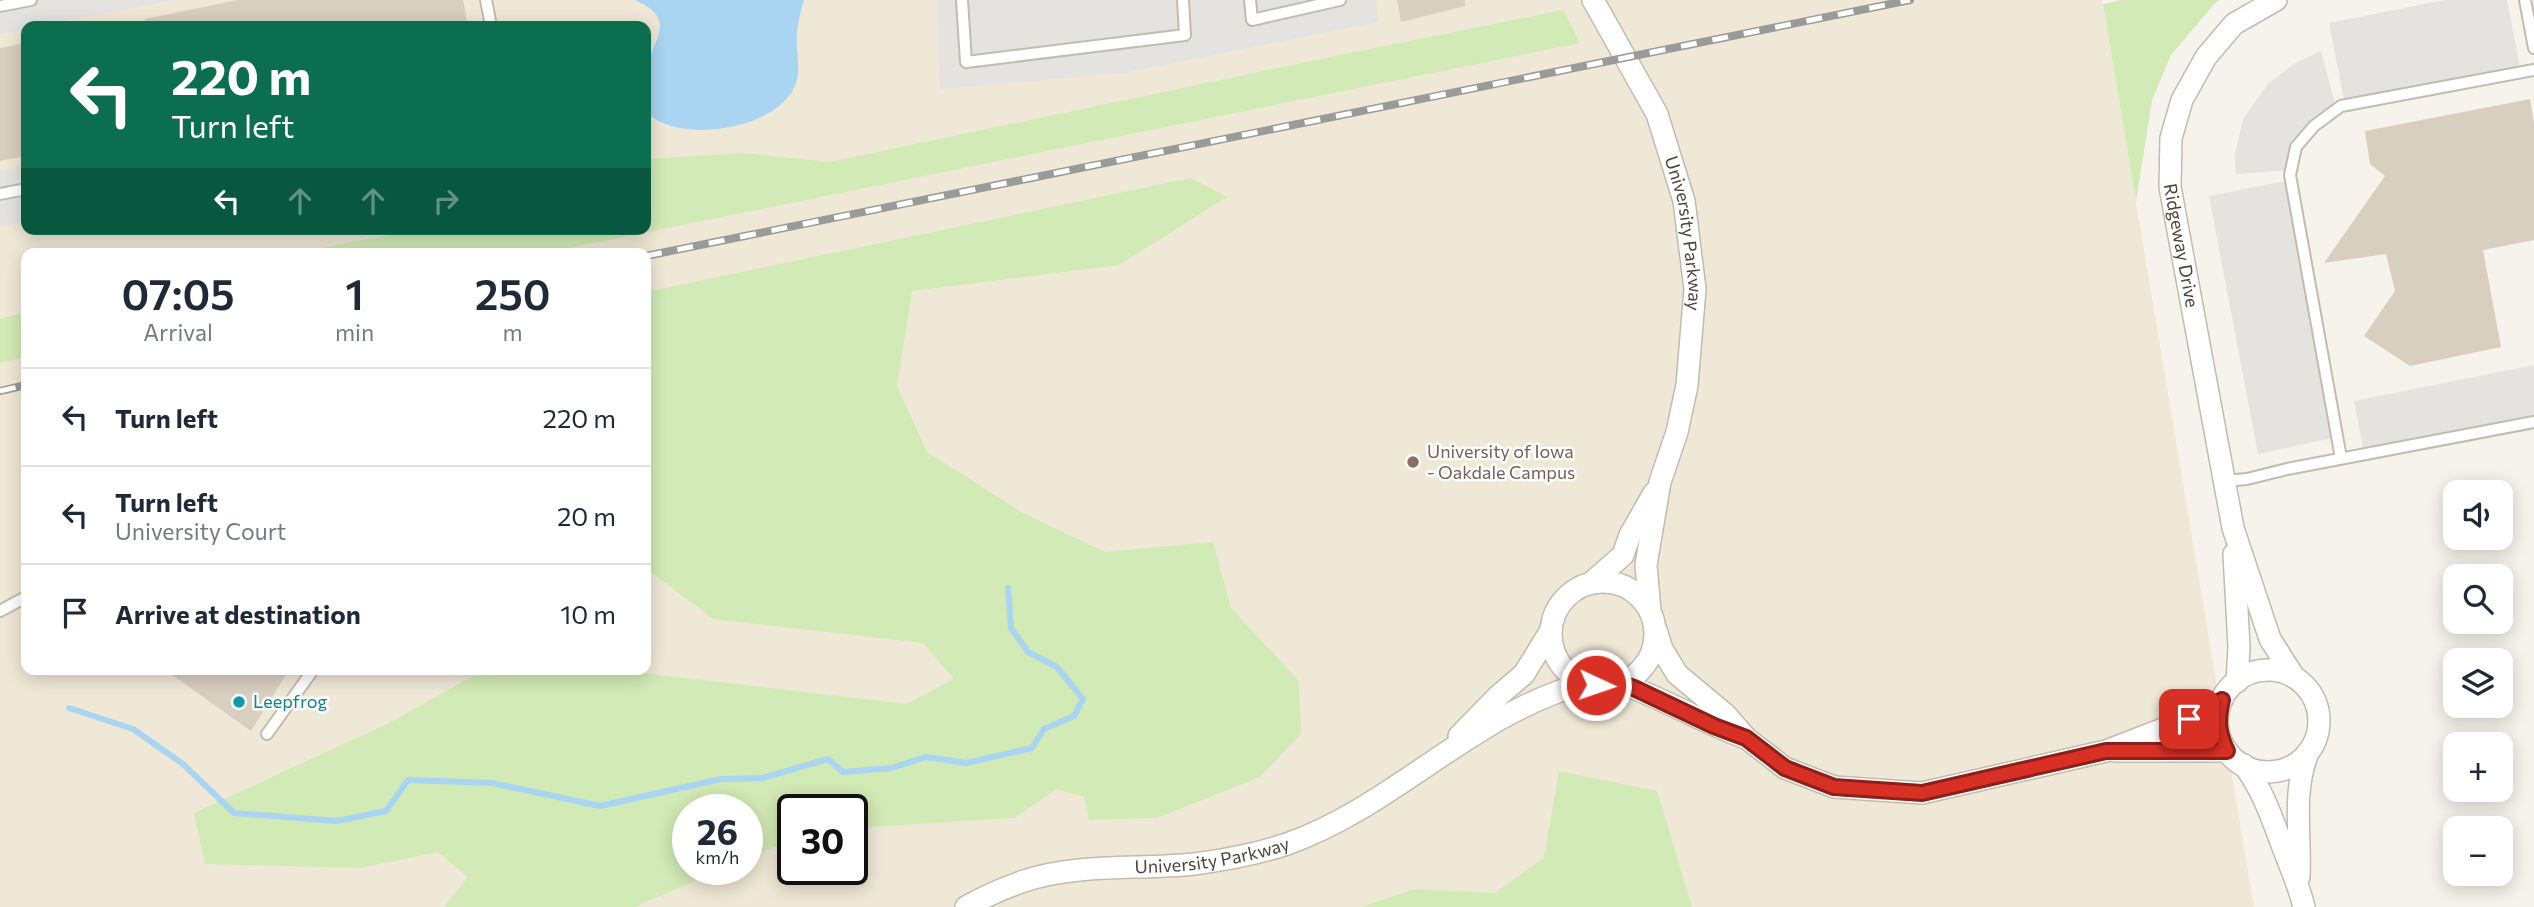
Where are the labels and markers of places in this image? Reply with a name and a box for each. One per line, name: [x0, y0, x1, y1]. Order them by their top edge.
place label: University of Iowa - Oakdale Campus: [1427, 440, 1575, 483]
marker: University of Iowa - Oakdale Campus: [1405, 454, 1421, 470]
pin: [2159, 689, 2219, 749]
place label: Leepfrog: [253, 690, 328, 712]
marker: Leepfrog: [231, 694, 247, 710]

